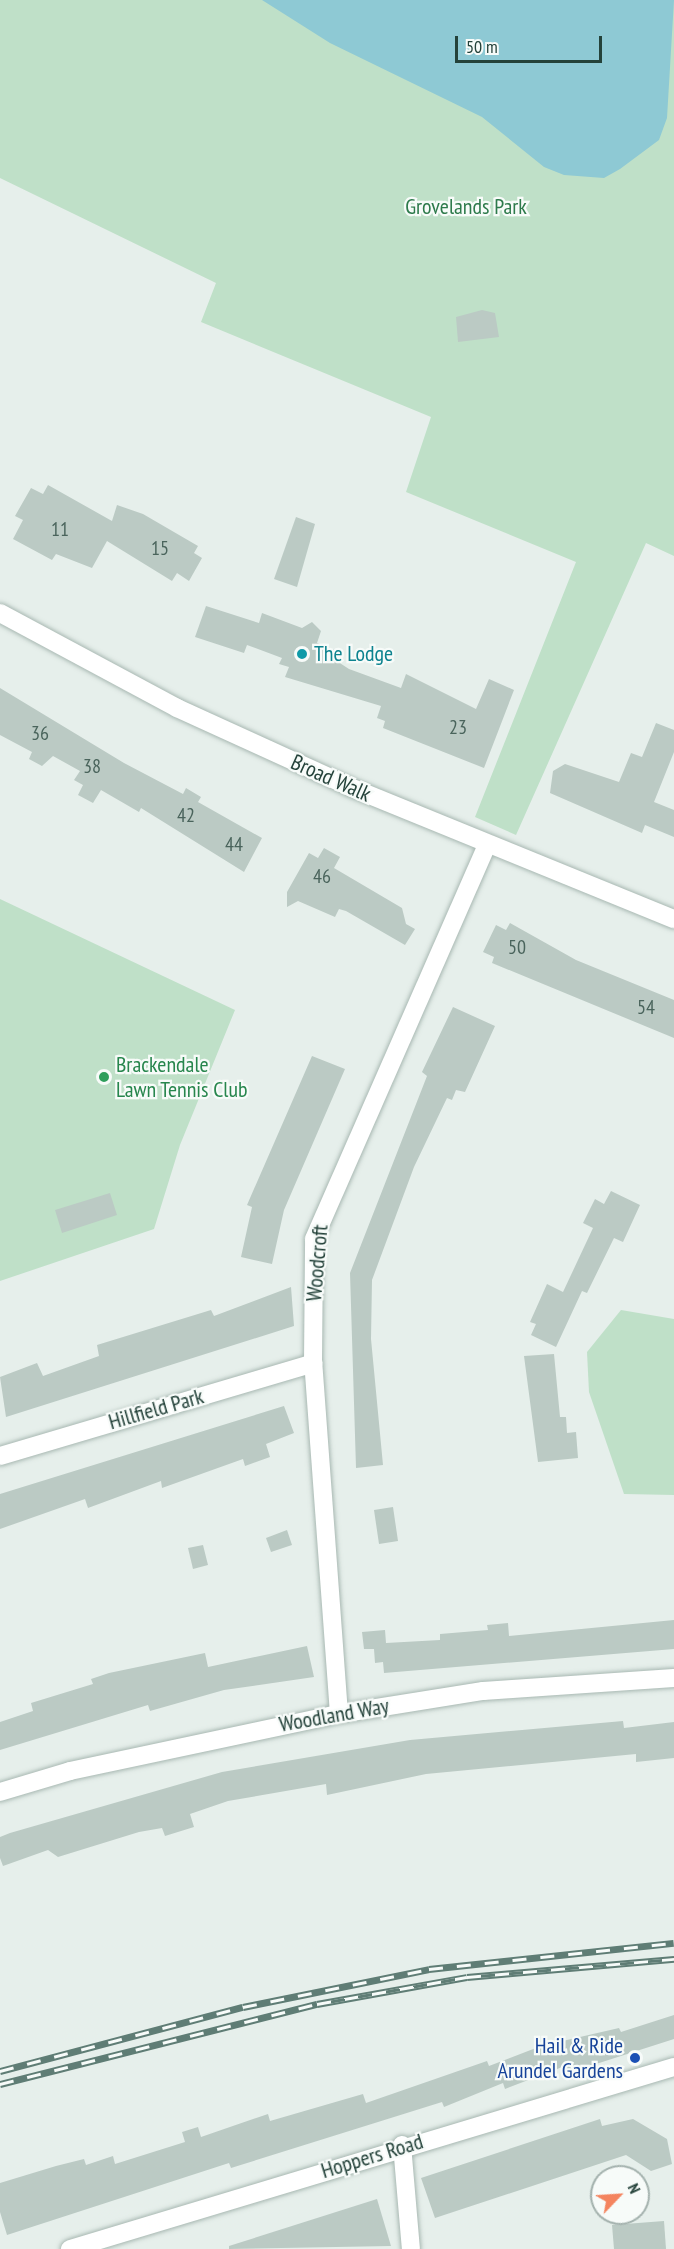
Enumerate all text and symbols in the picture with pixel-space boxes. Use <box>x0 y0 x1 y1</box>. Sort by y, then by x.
scale bar <box>458 24 605 62</box>
text: 50 m <box>466 35 498 58</box>
park label: Grovelands Park <box>405 194 527 220</box>
house number: 11 <box>51 517 69 541</box>
house number: 15 <box>151 536 169 560</box>
place label: The Lodge <box>314 641 393 667</box>
marker: The Lodge <box>295 647 309 661</box>
house number: 23 <box>449 715 467 739</box>
house number: 36 <box>31 721 49 745</box>
street label: Broad Walk <box>287 749 375 807</box>
house number: 38 <box>83 754 101 778</box>
house number: 42 <box>177 803 195 827</box>
house number: 44 <box>225 832 243 856</box>
house number: 46 <box>313 864 331 888</box>
house number: 50 <box>508 935 526 959</box>
house number: 54 <box>637 995 655 1019</box>
place label: Brackendale Lawn Tennis Club <box>116 1051 248 1102</box>
marker: Brackendale Lawn Tennis Club <box>97 1070 111 1084</box>
street label: Woodcroft <box>300 1223 334 1303</box>
street label: Hillfield Park <box>105 1383 207 1435</box>
street label: Woodland Way <box>277 1692 391 1738</box>
place label: Hail & Ride Arundel Gardens <box>498 2032 623 2084</box>
marker: Hail & Ride Arundel Gardens <box>628 2051 642 2065</box>
street label: Hoppers Road <box>318 2128 426 2184</box>
north arrow <box>590 2165 650 2225</box>
text: N <box>624 2180 645 2196</box>

